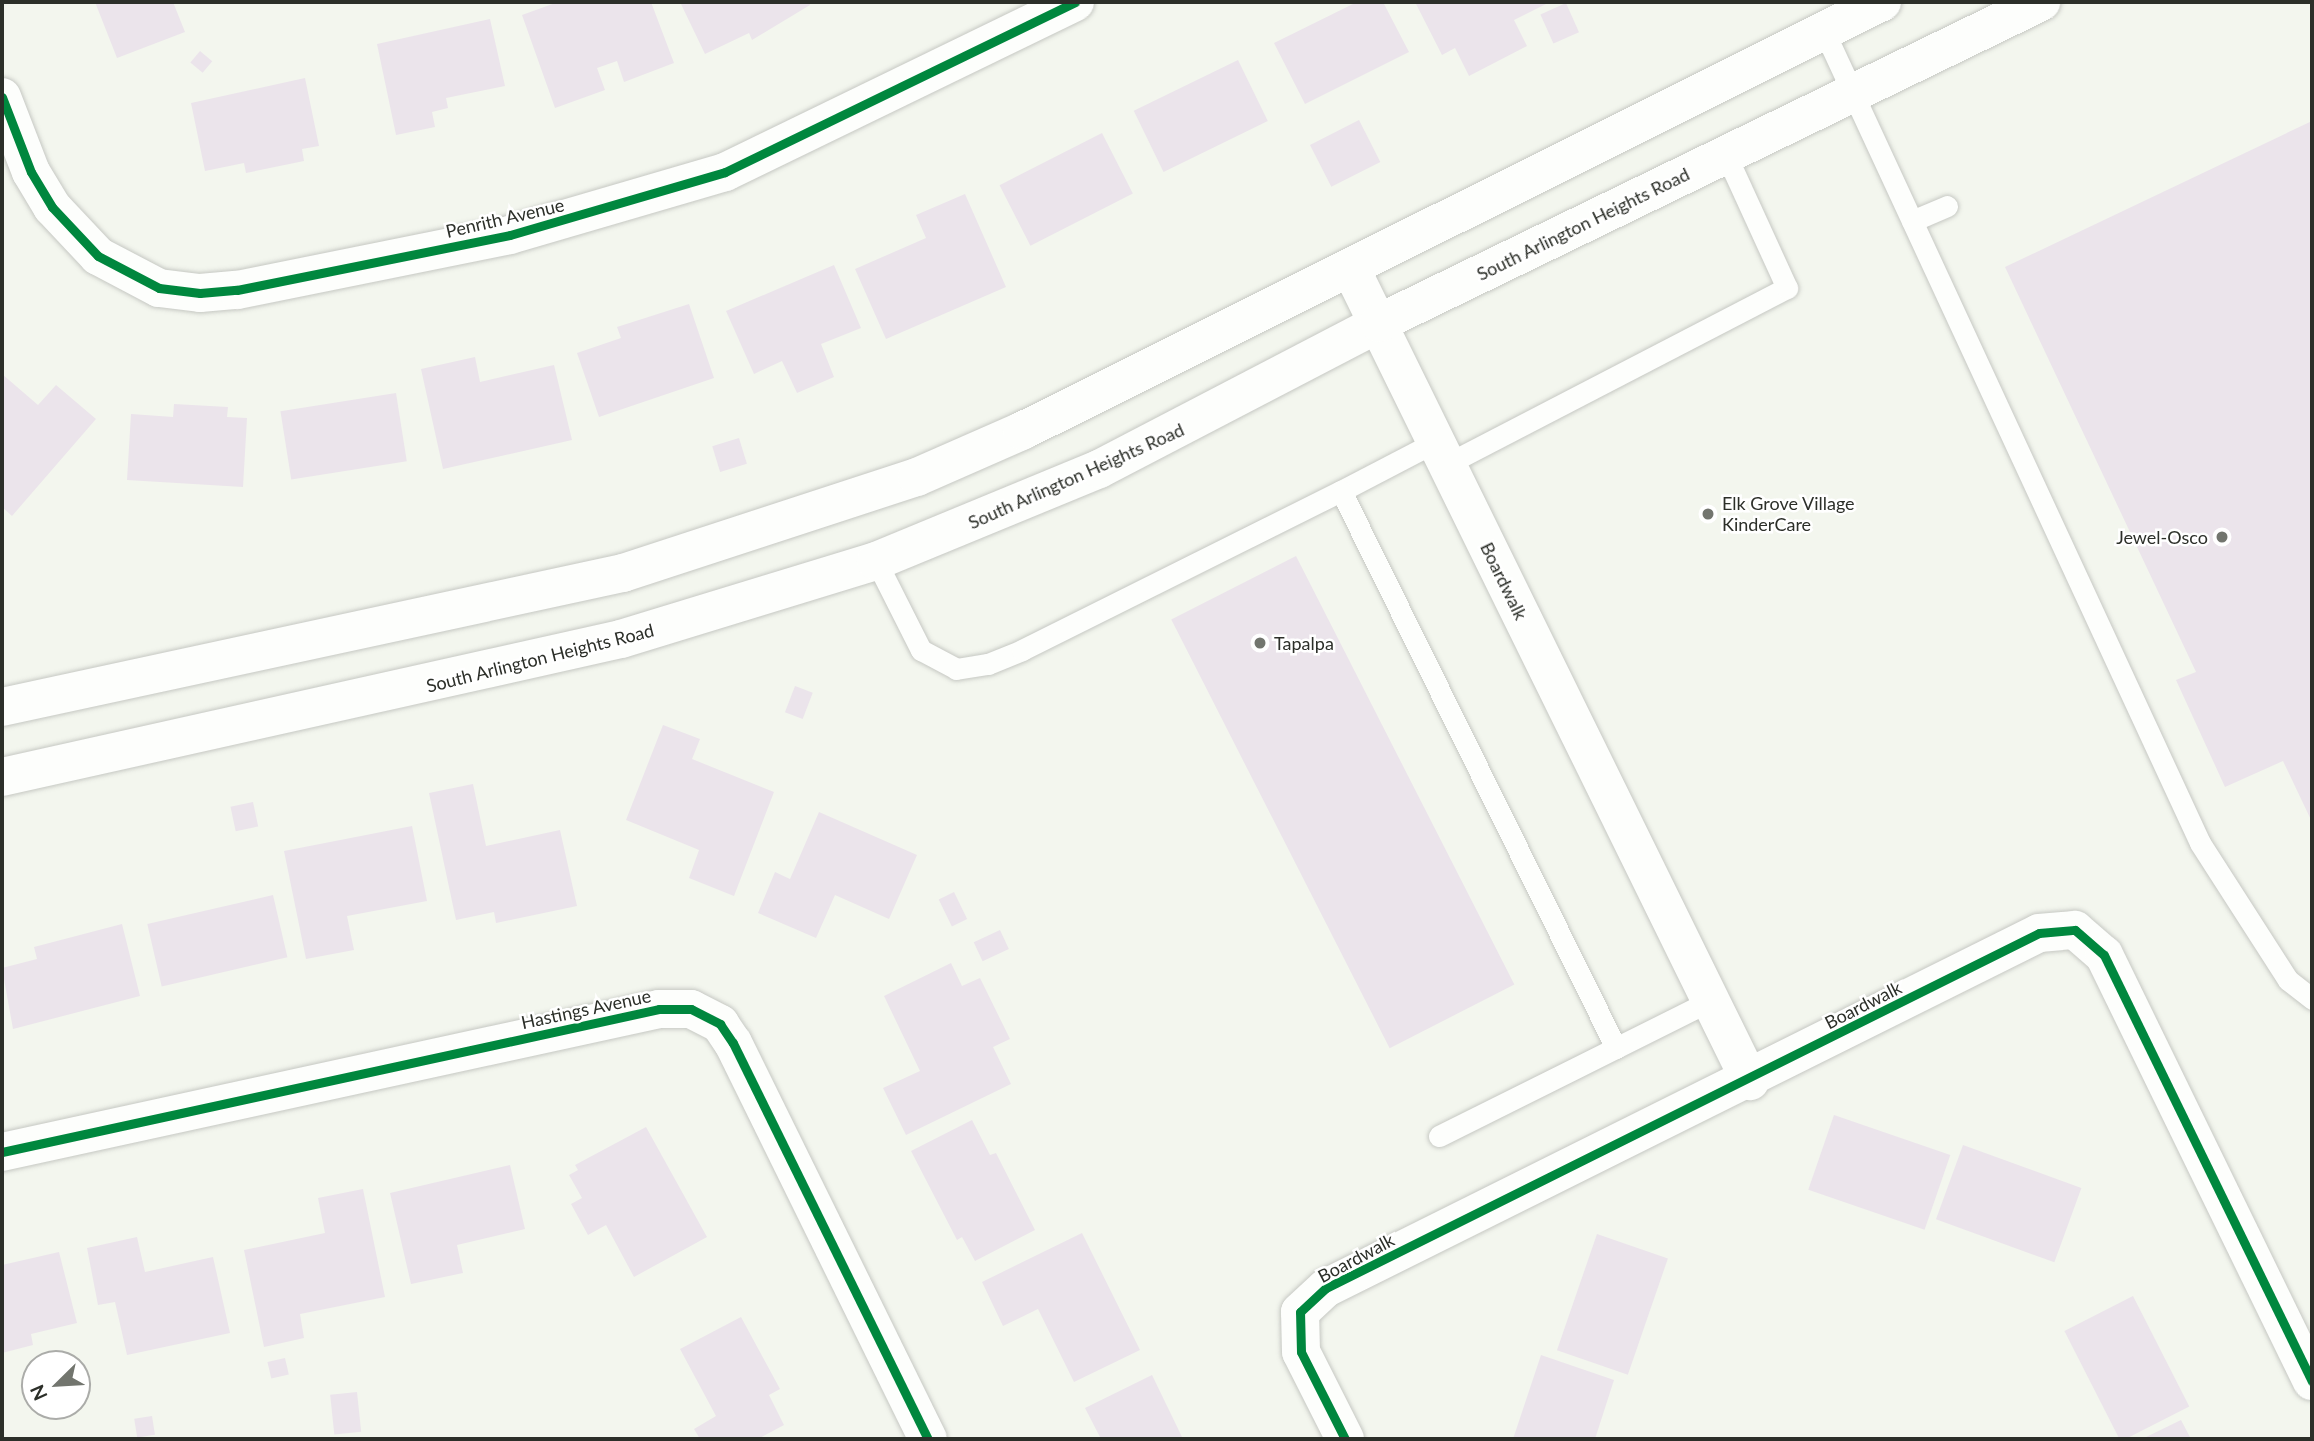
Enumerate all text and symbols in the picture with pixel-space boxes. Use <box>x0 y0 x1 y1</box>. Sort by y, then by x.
street label: South Arlington Heights Road <box>1473 163 1693 285</box>
street label: Penrith Avenue <box>443 194 567 242</box>
street label: South Arlington Heights Road <box>965 418 1187 534</box>
place label: Elk Grove Village KinderCare <box>1722 493 1855 536</box>
marker: Elk Grove Village KinderCare <box>1700 506 1716 522</box>
place label: Jewel-Osco <box>2116 526 2208 548</box>
marker: Jewel-Osco <box>2214 529 2230 545</box>
street label: Boardwalk <box>1476 539 1532 623</box>
street label: South Arlington Heights Road <box>424 619 656 697</box>
place label: Tapalpa <box>1274 632 1334 654</box>
marker: Tapalpa <box>1252 635 1268 651</box>
street label: Boardwalk <box>1821 976 1905 1034</box>
street label: Hastings Avenue <box>519 985 653 1033</box>
street label: Boardwalk <box>1314 1229 1398 1287</box>
north arrow <box>21 1350 91 1420</box>
text: N <box>25 1382 52 1404</box>

